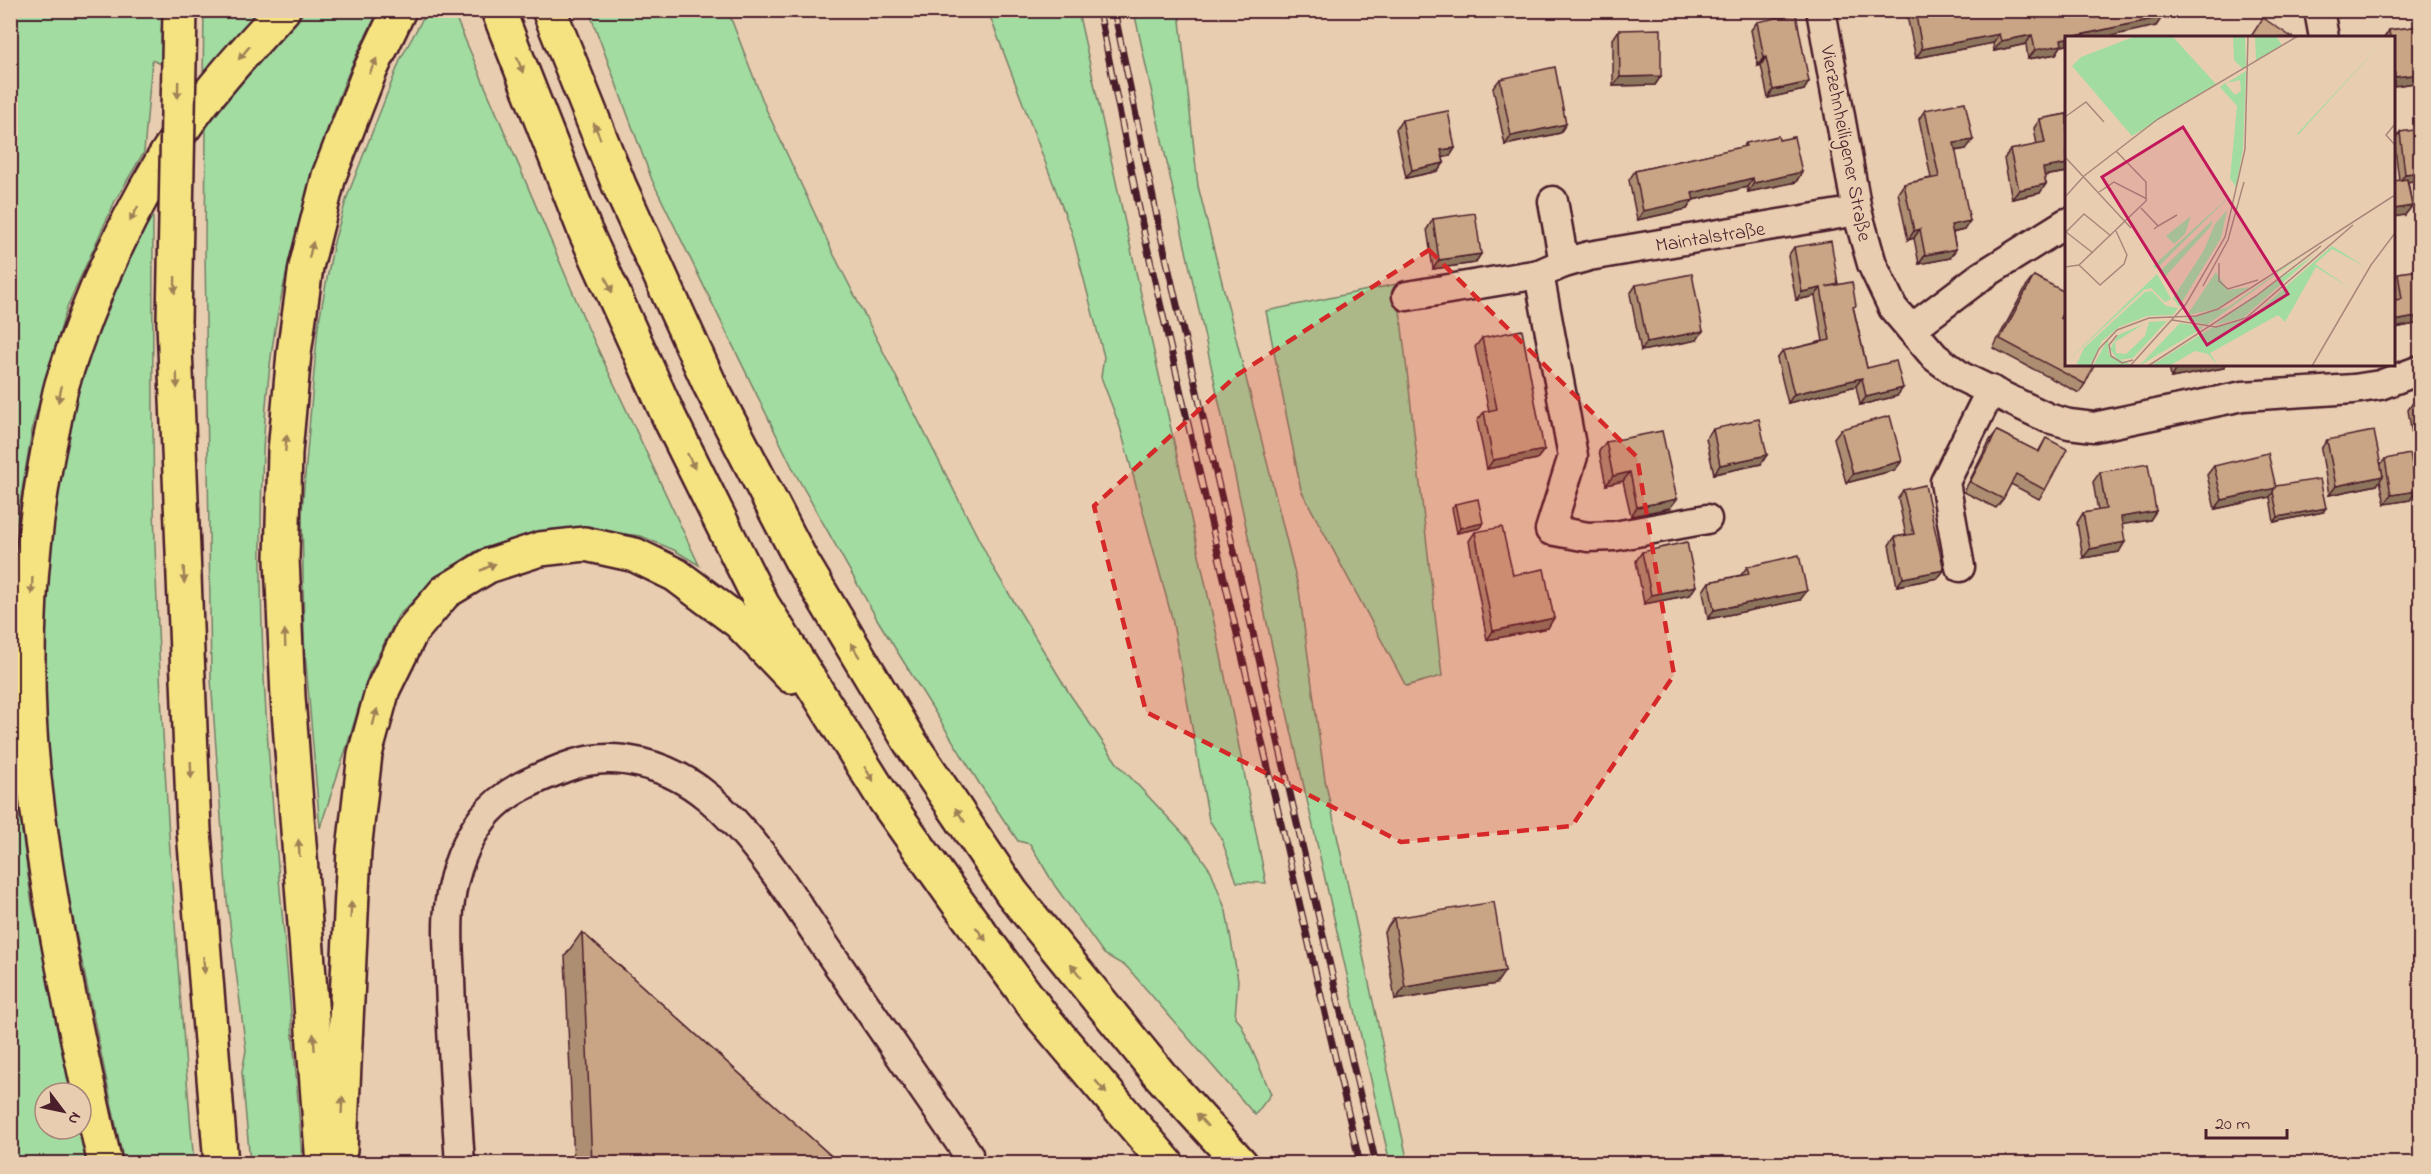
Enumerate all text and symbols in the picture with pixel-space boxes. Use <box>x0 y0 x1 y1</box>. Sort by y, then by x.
inset map <box>2065 36 2395 366</box>
street label: Vierzehnheiligener Straße <box>1810 42 1878 244</box>
one-way arrow <box>237 45 250 61</box>
one-way arrow <box>516 56 525 74</box>
one-way arrow <box>368 57 377 74</box>
one-way arrow <box>173 80 183 99</box>
one-way arrow <box>592 122 601 140</box>
one-way arrow <box>129 206 139 223</box>
street label: Maintalstraße <box>1653 215 1767 261</box>
one-way arrow <box>306 241 316 259</box>
one-way arrow <box>170 275 180 294</box>
one-way arrow <box>605 276 614 293</box>
one-way arrow <box>172 371 181 390</box>
one-way arrow <box>55 385 64 404</box>
one-way arrow <box>281 434 291 453</box>
one-way arrow <box>687 453 696 470</box>
one-way arrow <box>479 563 497 573</box>
one-way arrow <box>179 566 189 585</box>
one-way arrow <box>27 577 36 596</box>
one-way arrow <box>281 629 290 648</box>
one-way arrow <box>851 642 861 659</box>
one-way arrow <box>371 708 381 726</box>
one-way arrow <box>187 760 196 779</box>
one-way arrow <box>863 766 874 782</box>
one-way arrow <box>954 807 965 824</box>
one-way arrow <box>294 838 304 857</box>
one-way arrow <box>346 901 355 920</box>
one-way arrow <box>975 926 987 942</box>
one-way arrow <box>199 955 209 974</box>
one-way arrow <box>1070 964 1083 979</box>
one-way arrow <box>309 1033 319 1052</box>
one-way arrow <box>1094 1080 1107 1095</box>
north arrow <box>33 1081 93 1141</box>
one-way arrow <box>337 1096 346 1115</box>
scale bar <box>2206 1102 2287 1140</box>
text: N <box>61 1107 87 1129</box>
text: 20 m <box>2215 1112 2250 1138</box>
one-way arrow <box>1195 1113 1209 1128</box>

